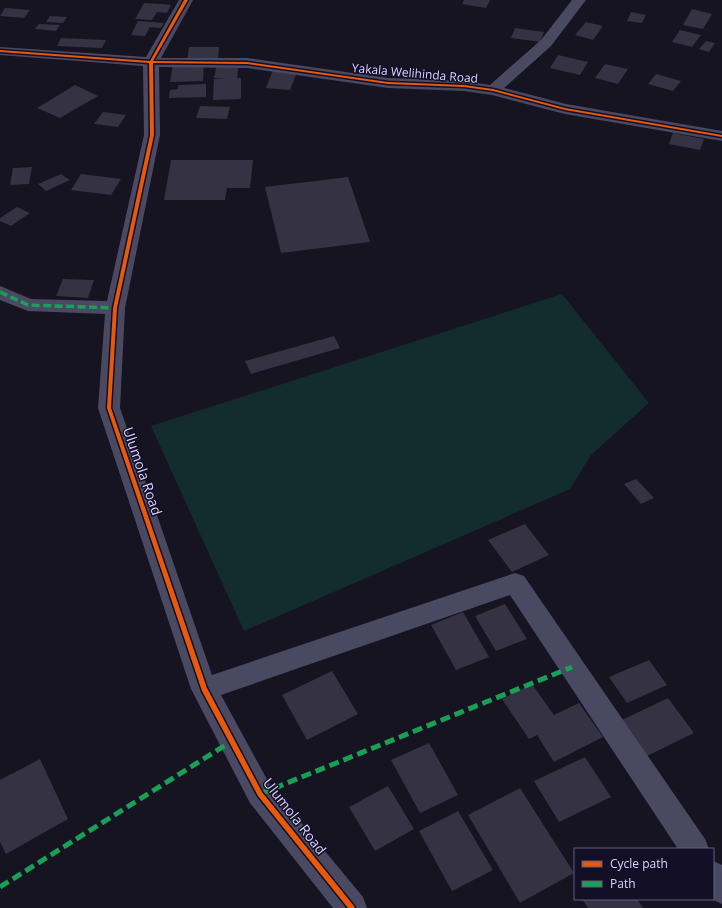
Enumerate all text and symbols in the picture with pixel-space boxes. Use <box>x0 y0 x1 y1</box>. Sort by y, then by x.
street label: Yakala Welihinda Road <box>351 59 479 87</box>
street label: Ulumola Road <box>119 424 167 518</box>
street label: Ulumola Road <box>259 774 331 858</box>
legend <box>574 848 714 900</box>
text: Cycle path <box>610 855 668 872</box>
text: Path <box>610 875 636 892</box>

